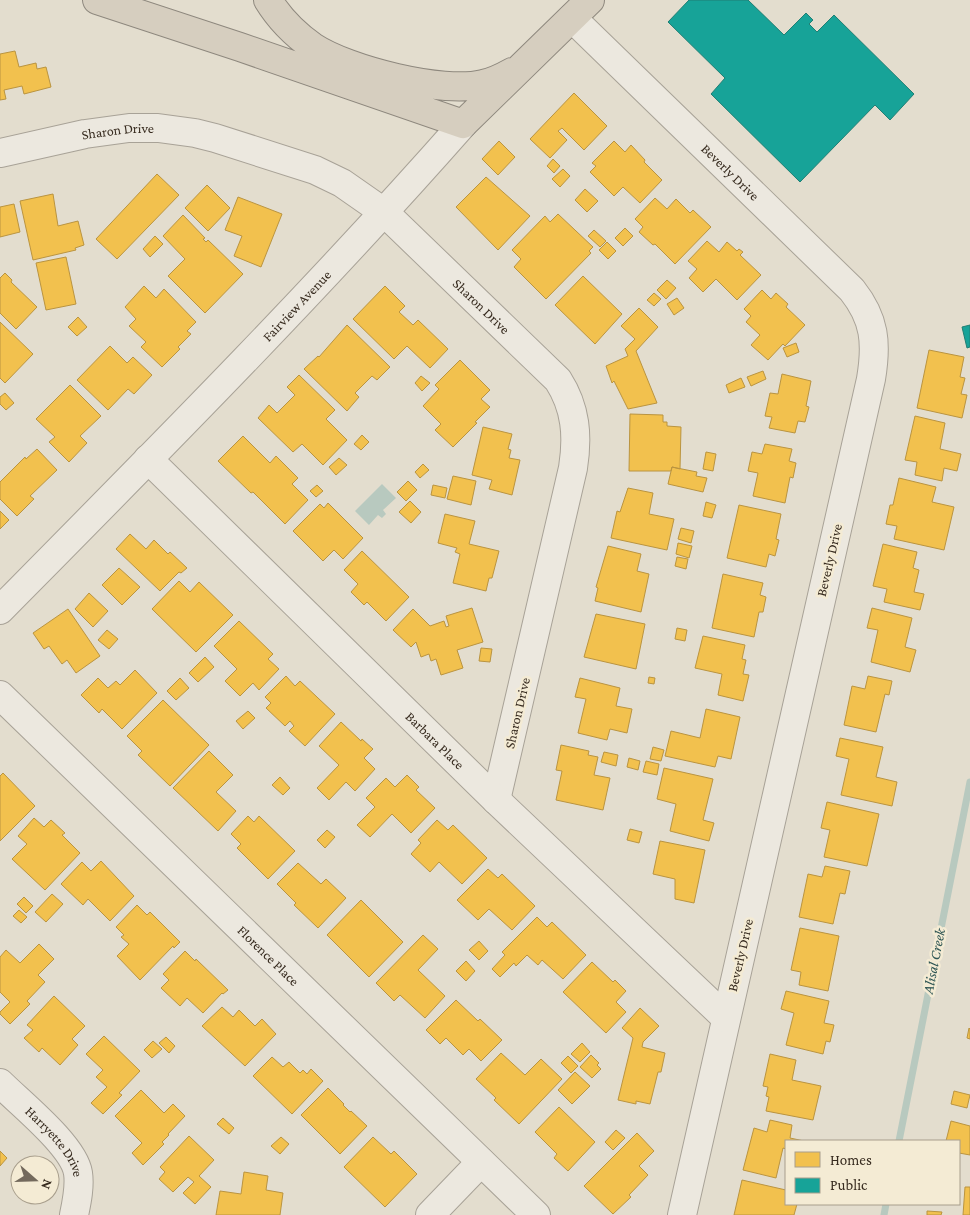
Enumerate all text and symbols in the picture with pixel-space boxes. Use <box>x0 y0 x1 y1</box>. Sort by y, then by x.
street label: Sharon Drive <box>80 120 154 143</box>
street label: Beverly Drive <box>698 140 763 204</box>
street label: Fairview Avenue <box>259 267 334 345</box>
street label: Sharon Drive <box>450 275 513 337</box>
street label: Beverly Drive <box>813 522 845 598</box>
street label: Sharon Drive <box>501 676 533 750</box>
street label: Barbara Place <box>403 708 468 773</box>
street label: Beverly Drive <box>724 917 756 993</box>
street label: Florence Place <box>234 922 303 989</box>
water label: Alisal Creek <box>920 926 948 996</box>
street label: Harryette Drive <box>22 1103 86 1178</box>
legend <box>785 1140 960 1205</box>
text: Homes <box>830 1152 872 1168</box>
north arrow <box>10 1155 60 1205</box>
text: N <box>38 1177 56 1192</box>
text: Public <box>830 1177 868 1193</box>

